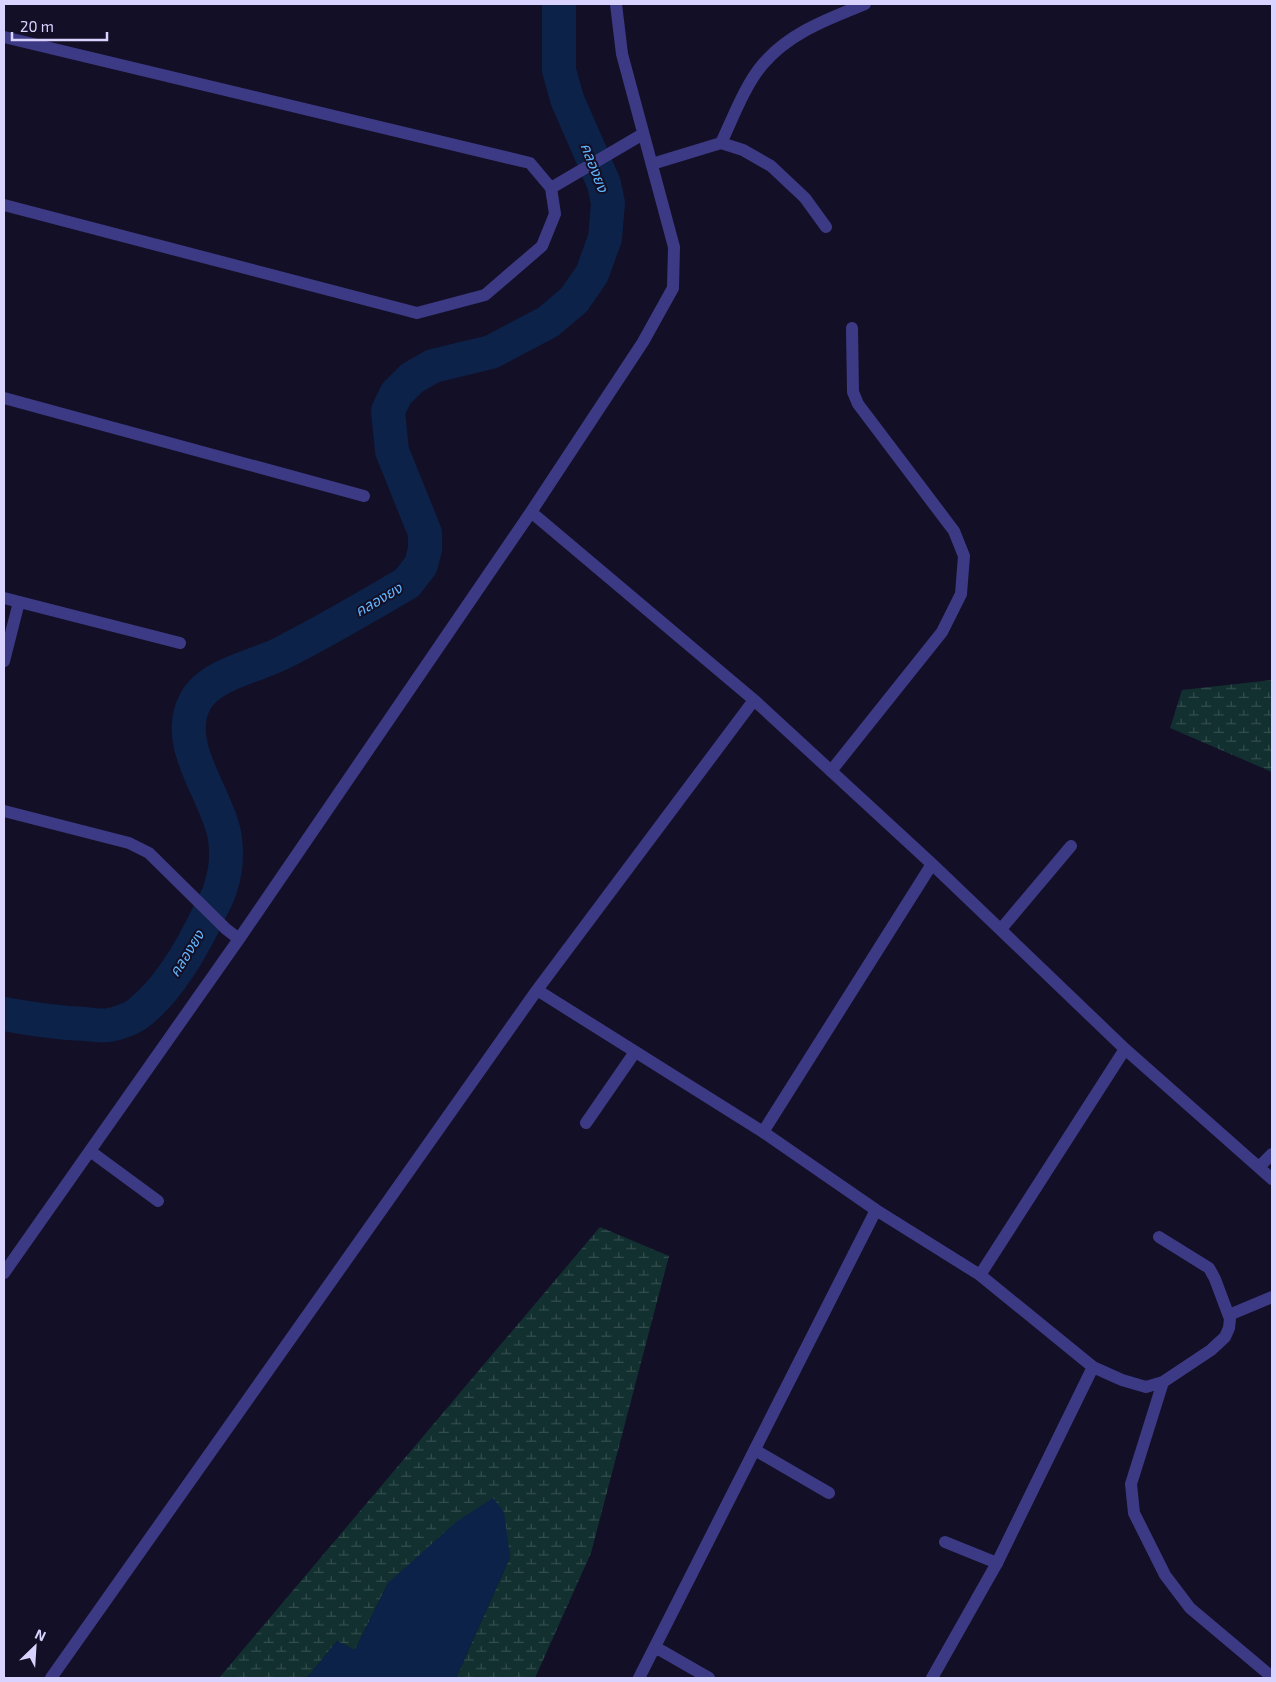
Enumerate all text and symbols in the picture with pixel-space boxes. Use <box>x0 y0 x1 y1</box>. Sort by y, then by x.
scale bar <box>12 10 108 42</box>
text: 20 m <box>20 17 54 35</box>
water label: คลองยง <box>577 140 613 195</box>
water label: คลองยง <box>351 578 406 620</box>
water label: คลองยง <box>165 926 208 980</box>
north arrow <box>10 1622 60 1672</box>
text: N <box>33 1625 49 1645</box>

